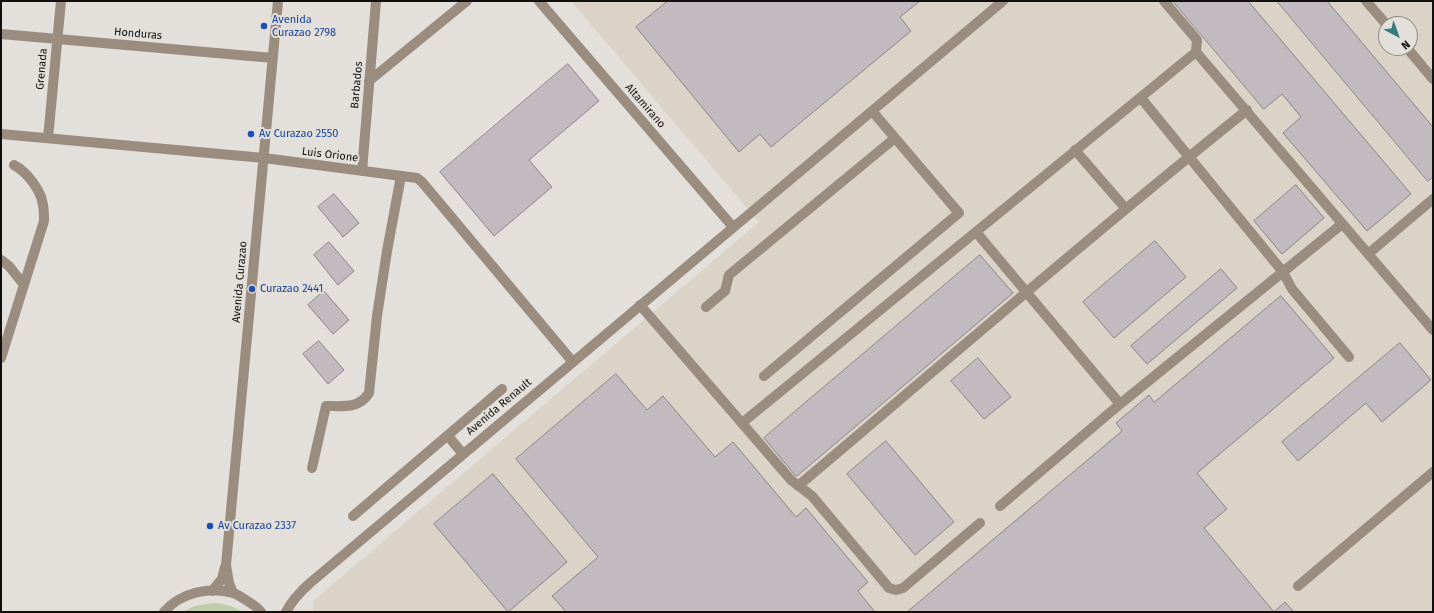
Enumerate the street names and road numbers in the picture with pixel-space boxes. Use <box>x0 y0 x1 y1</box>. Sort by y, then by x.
street label: Honduras <box>113 25 163 43</box>
street label: Grenada <box>34 48 50 90</box>
street label: Barbados <box>348 61 366 109</box>
street label: Altamirano <box>622 81 668 131</box>
street label: Luis Orione <box>301 145 359 165</box>
street label: Avenida Curazao <box>230 241 250 323</box>
street label: Avenida Renault <box>464 376 534 438</box>

